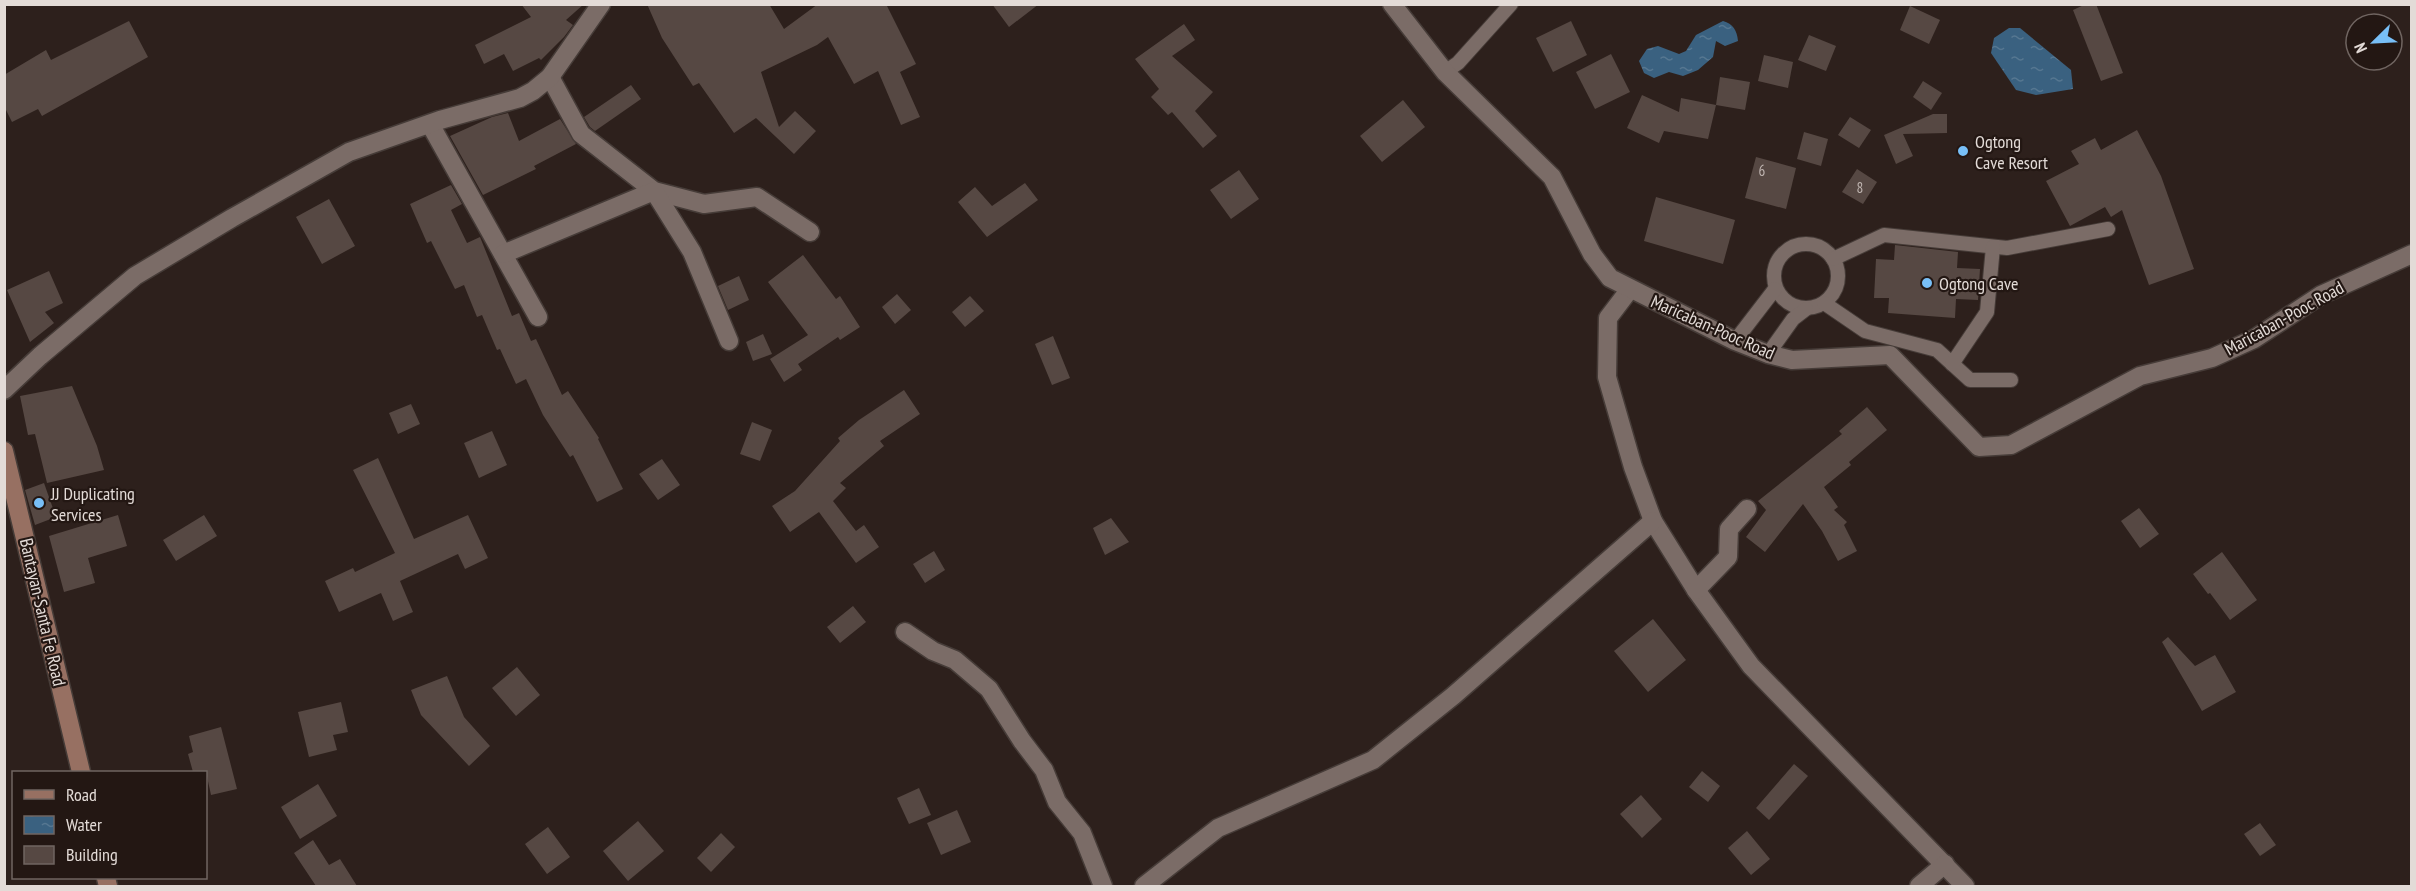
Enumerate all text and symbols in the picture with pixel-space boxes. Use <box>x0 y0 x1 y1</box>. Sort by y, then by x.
north arrow <box>2344 12 2404 72</box>
text: N <box>2349 40 2371 56</box>
place label: Ogtong Cave Resort <box>1975 130 2048 174</box>
marker: Ogtong Cave Resort <box>1956 144 1970 158</box>
house number: 6 <box>1759 161 1766 180</box>
house number: 8 <box>1857 178 1863 197</box>
place label: Ogtong Cave <box>1939 272 2018 295</box>
marker: Ogtong Cave <box>1920 276 1934 290</box>
street label: Maricaban-Pooc Road <box>2220 276 2348 360</box>
street label: Maricaban-Pooc Road <box>1648 289 1778 365</box>
place label: JJ Duplicating Services <box>50 482 135 526</box>
marker: JJ Duplicating Services <box>32 496 46 510</box>
street label: Bantayan-Santa Fe Road <box>15 536 71 688</box>
legend <box>12 771 207 879</box>
text: Road <box>66 783 97 806</box>
text: Water <box>66 813 102 836</box>
text: Building <box>66 843 118 866</box>

